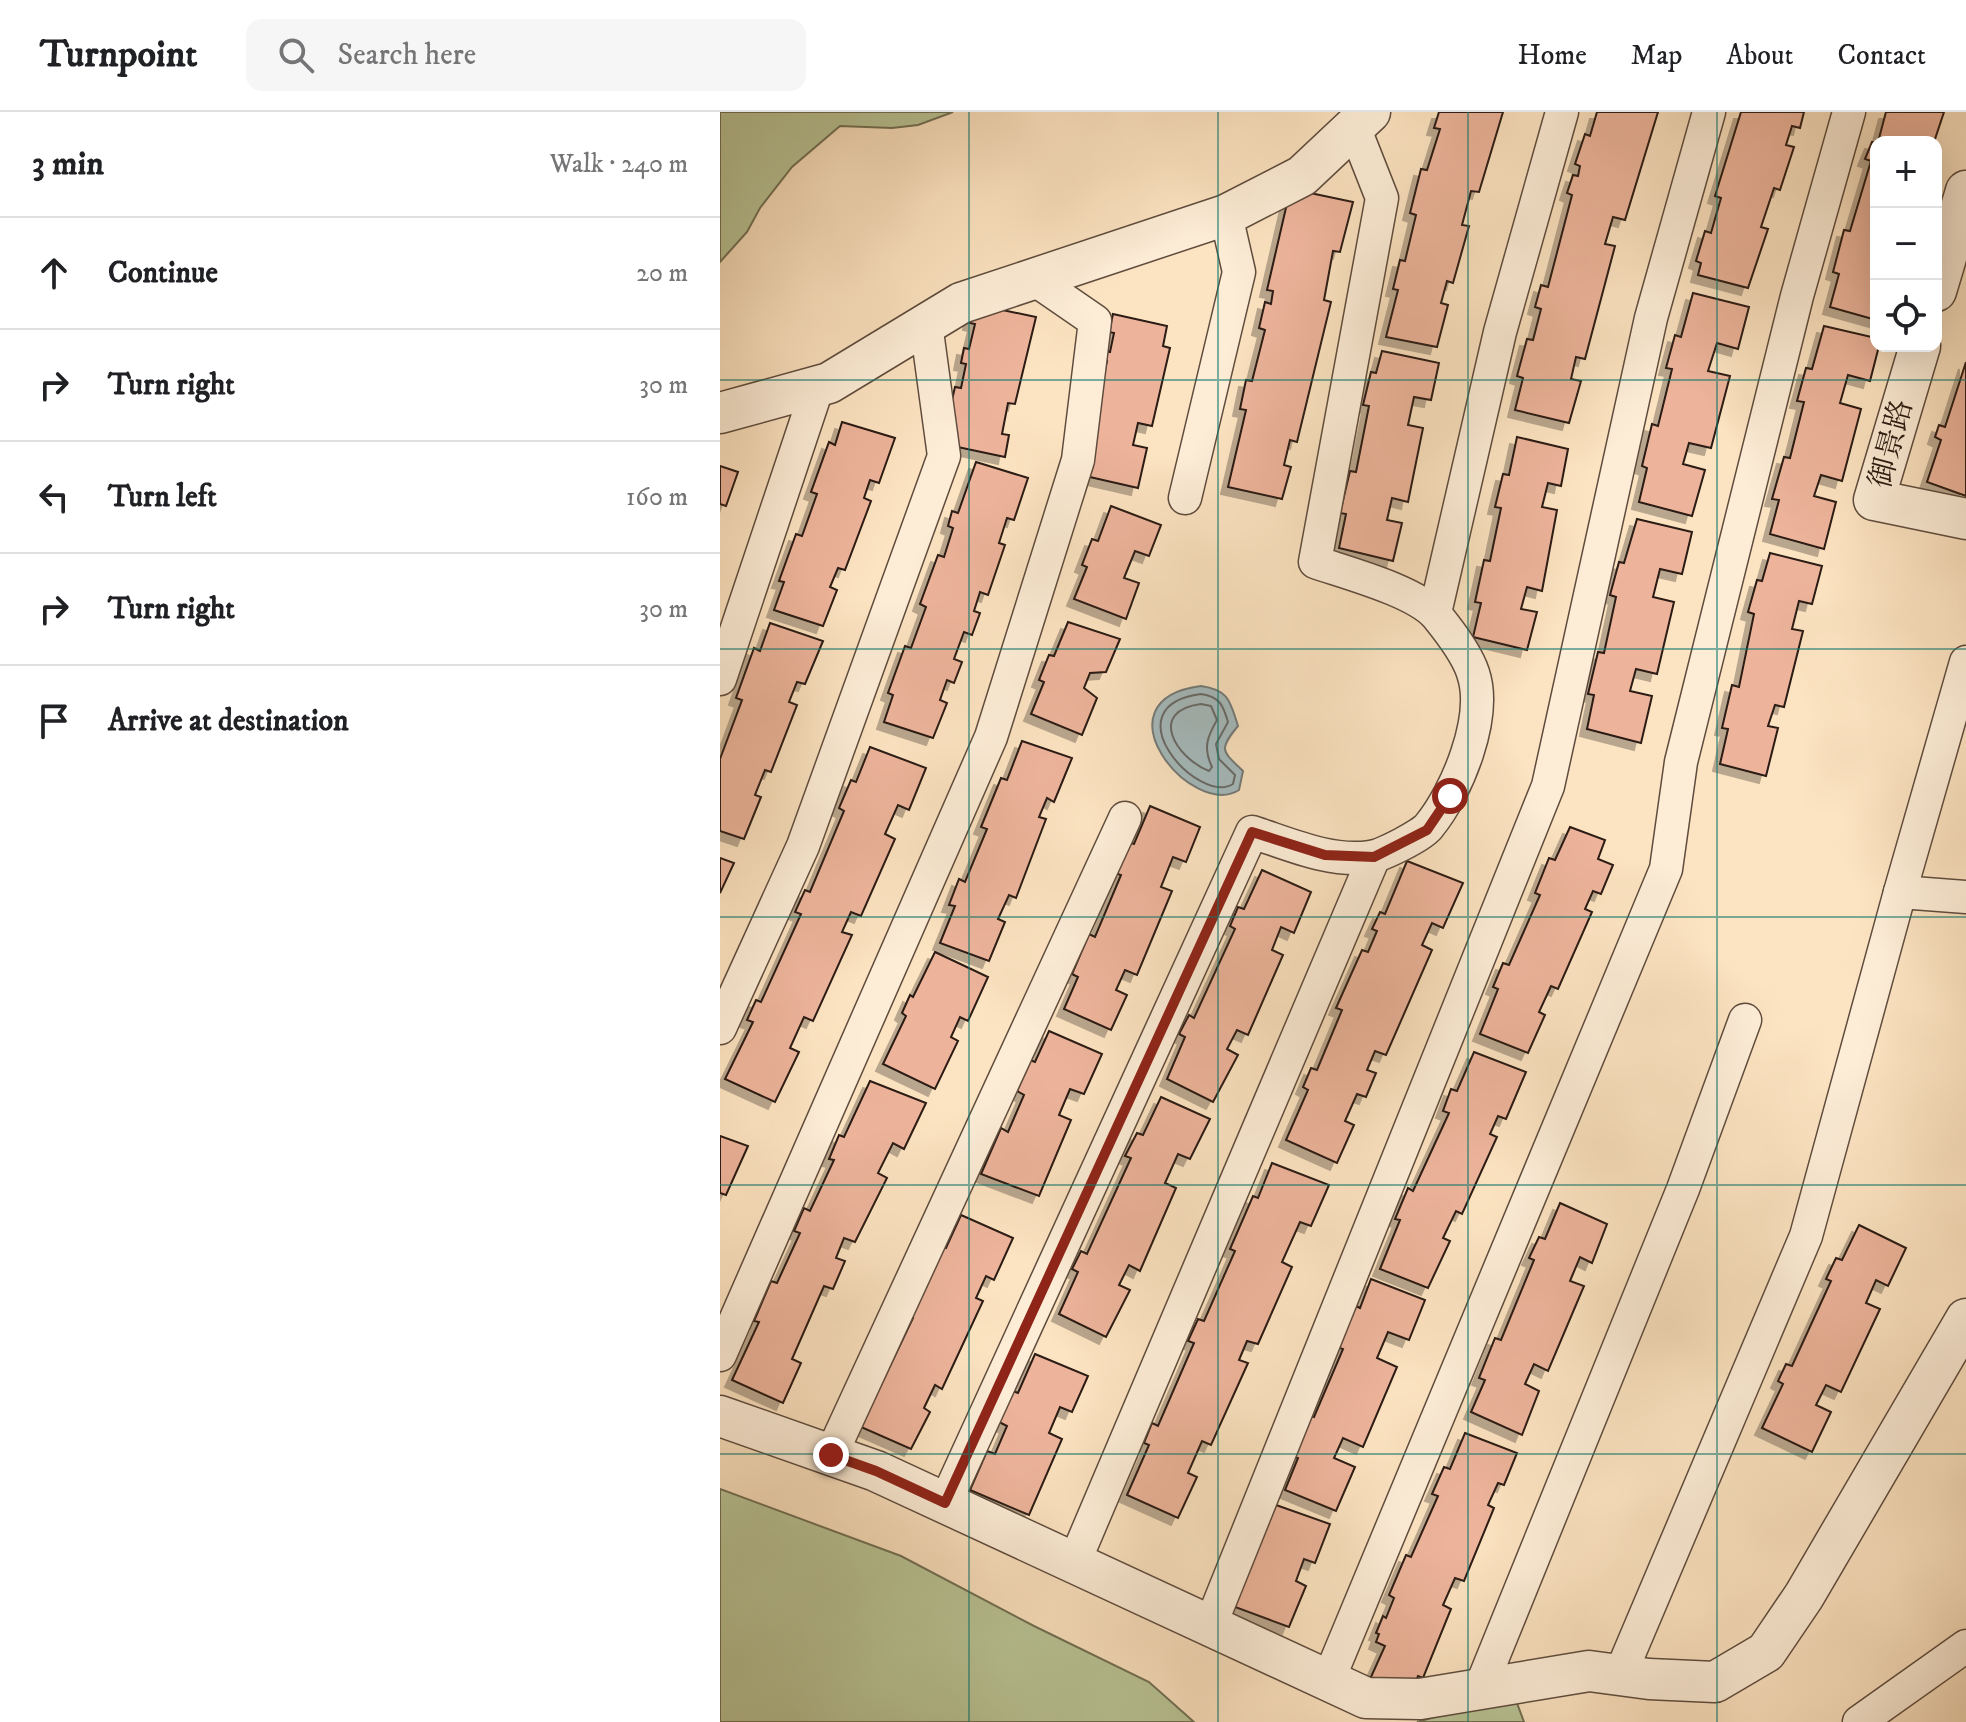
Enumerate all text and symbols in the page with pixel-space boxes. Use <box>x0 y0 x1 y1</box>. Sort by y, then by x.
search box <box>246 19 806 91</box>
text: Turnpoint <box>40 31 198 79</box>
icon: search <box>274 33 318 77</box>
text: Search here <box>338 37 476 74</box>
text: Home <box>1518 38 1587 73</box>
text: Map <box>1631 38 1682 73</box>
text: About <box>1726 38 1793 73</box>
text: Contact <box>1837 38 1926 73</box>
map controls <box>1870 136 1942 352</box>
button: + <box>1870 136 1942 208</box>
text: 3 min <box>32 143 104 185</box>
text: Walk · 240 m <box>550 148 688 181</box>
button: − <box>1870 208 1942 280</box>
icon: ahead <box>32 251 76 295</box>
text: Continue <box>108 255 218 292</box>
text: 20 m <box>636 257 688 290</box>
button: locate <box>1870 280 1942 352</box>
icon: right <box>32 363 76 407</box>
text: Turn right <box>108 367 235 404</box>
text: 30 m <box>639 369 688 402</box>
street label: 御景路 <box>1862 396 1922 492</box>
icon: left <box>32 475 76 519</box>
text: Turn left <box>108 479 217 516</box>
text: 160 m <box>626 481 688 514</box>
icon: right <box>32 587 76 631</box>
text: Turn right <box>108 591 235 628</box>
text: 30 m <box>639 593 688 626</box>
icon: arrive <box>32 699 76 743</box>
text: Arrive at destination <box>108 703 349 740</box>
route start <box>1432 778 1468 814</box>
route end <box>813 1437 849 1473</box>

